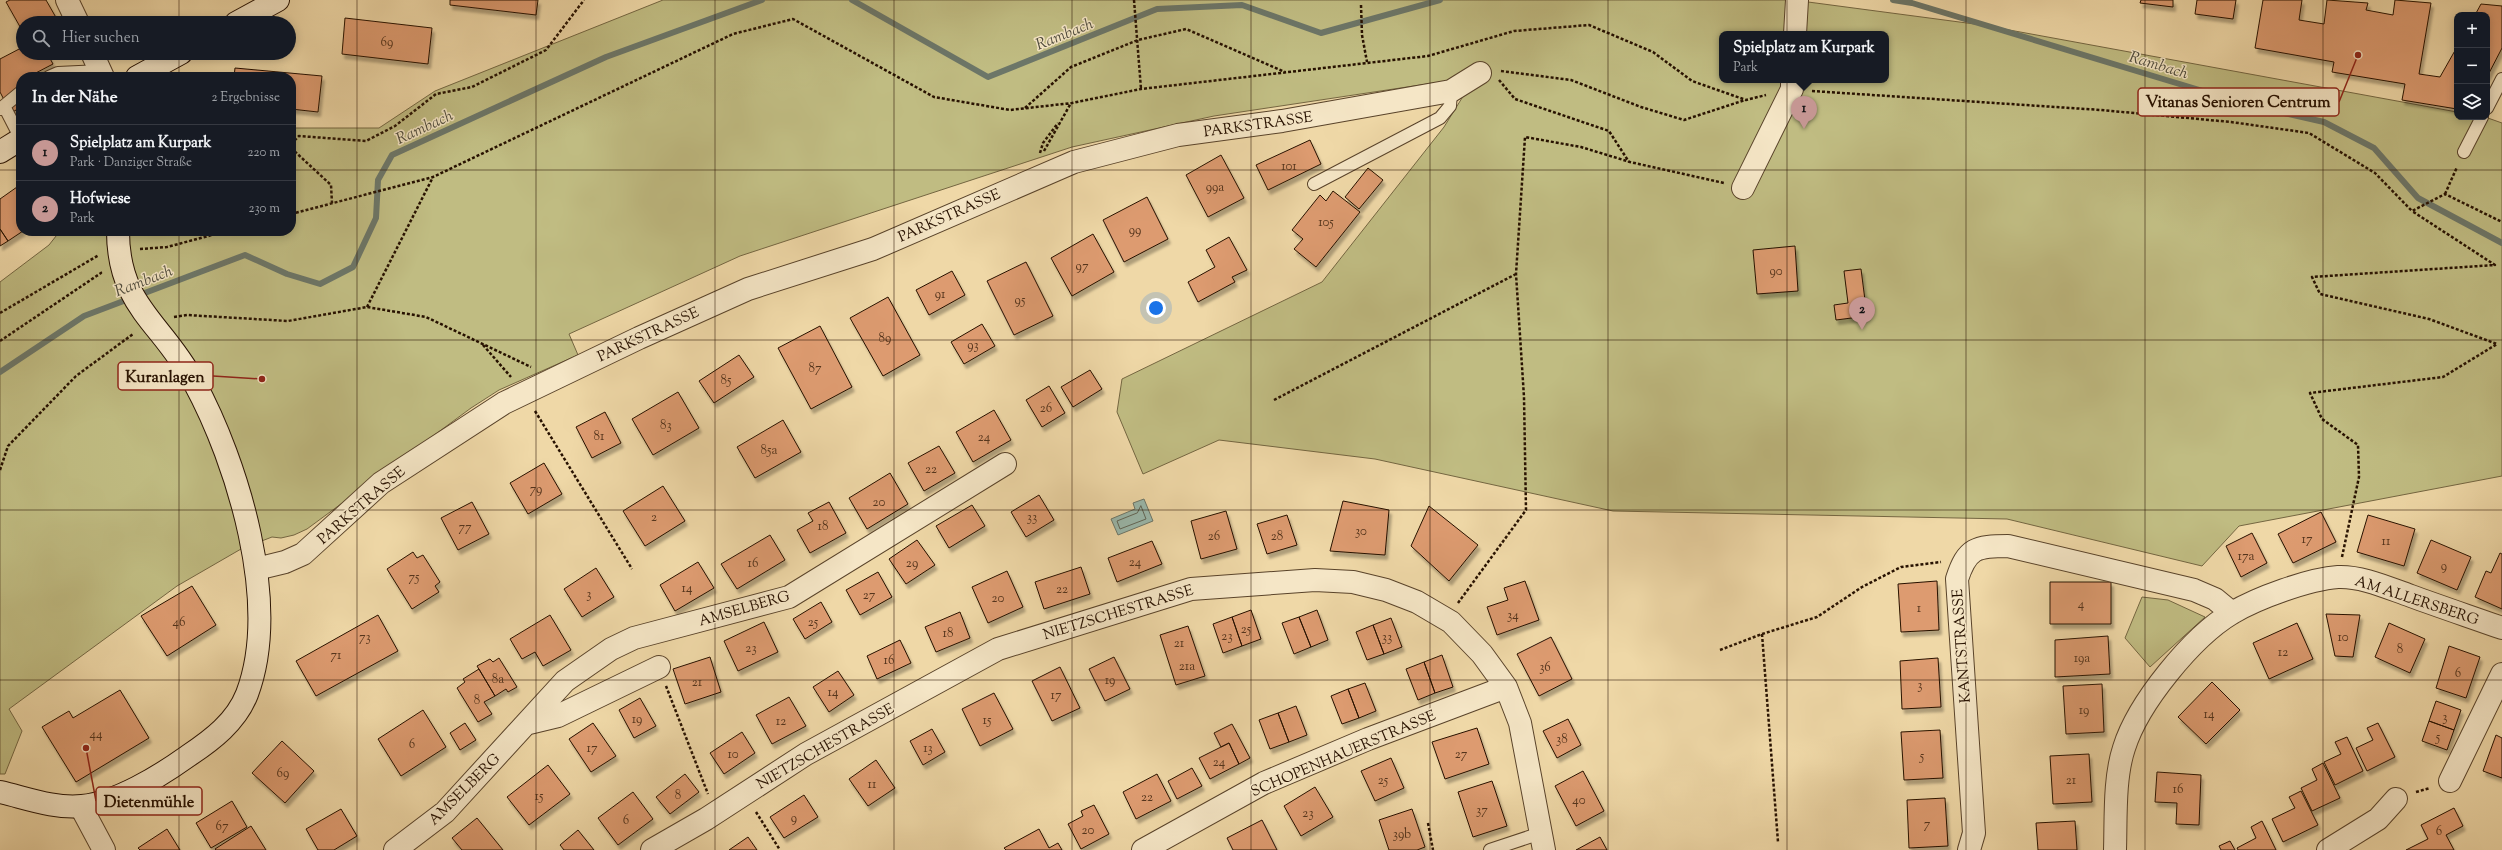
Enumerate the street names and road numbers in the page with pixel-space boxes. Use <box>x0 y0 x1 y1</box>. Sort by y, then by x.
street label: PARKSTRASSE <box>1202 107 1314 144</box>
street label: PARKSTRASSE <box>895 184 1004 248</box>
street label: PARKSTRASSE <box>594 303 703 368</box>
street label: PARKSTRASSE <box>314 462 410 550</box>
street label: AM ALLERSBERG <box>2352 571 2481 631</box>
street label: NIETZSCHESTRASSE <box>1041 581 1196 646</box>
street label: AMSELBERG <box>696 586 792 632</box>
street label: KANTSTRASSE <box>1948 588 1977 704</box>
street label: NIETZSCHESTRASSE <box>753 699 899 795</box>
street label: SCHOPENHAUERSTRASSE <box>1248 706 1439 803</box>
street label: AMSELBERG <box>424 749 506 831</box>

